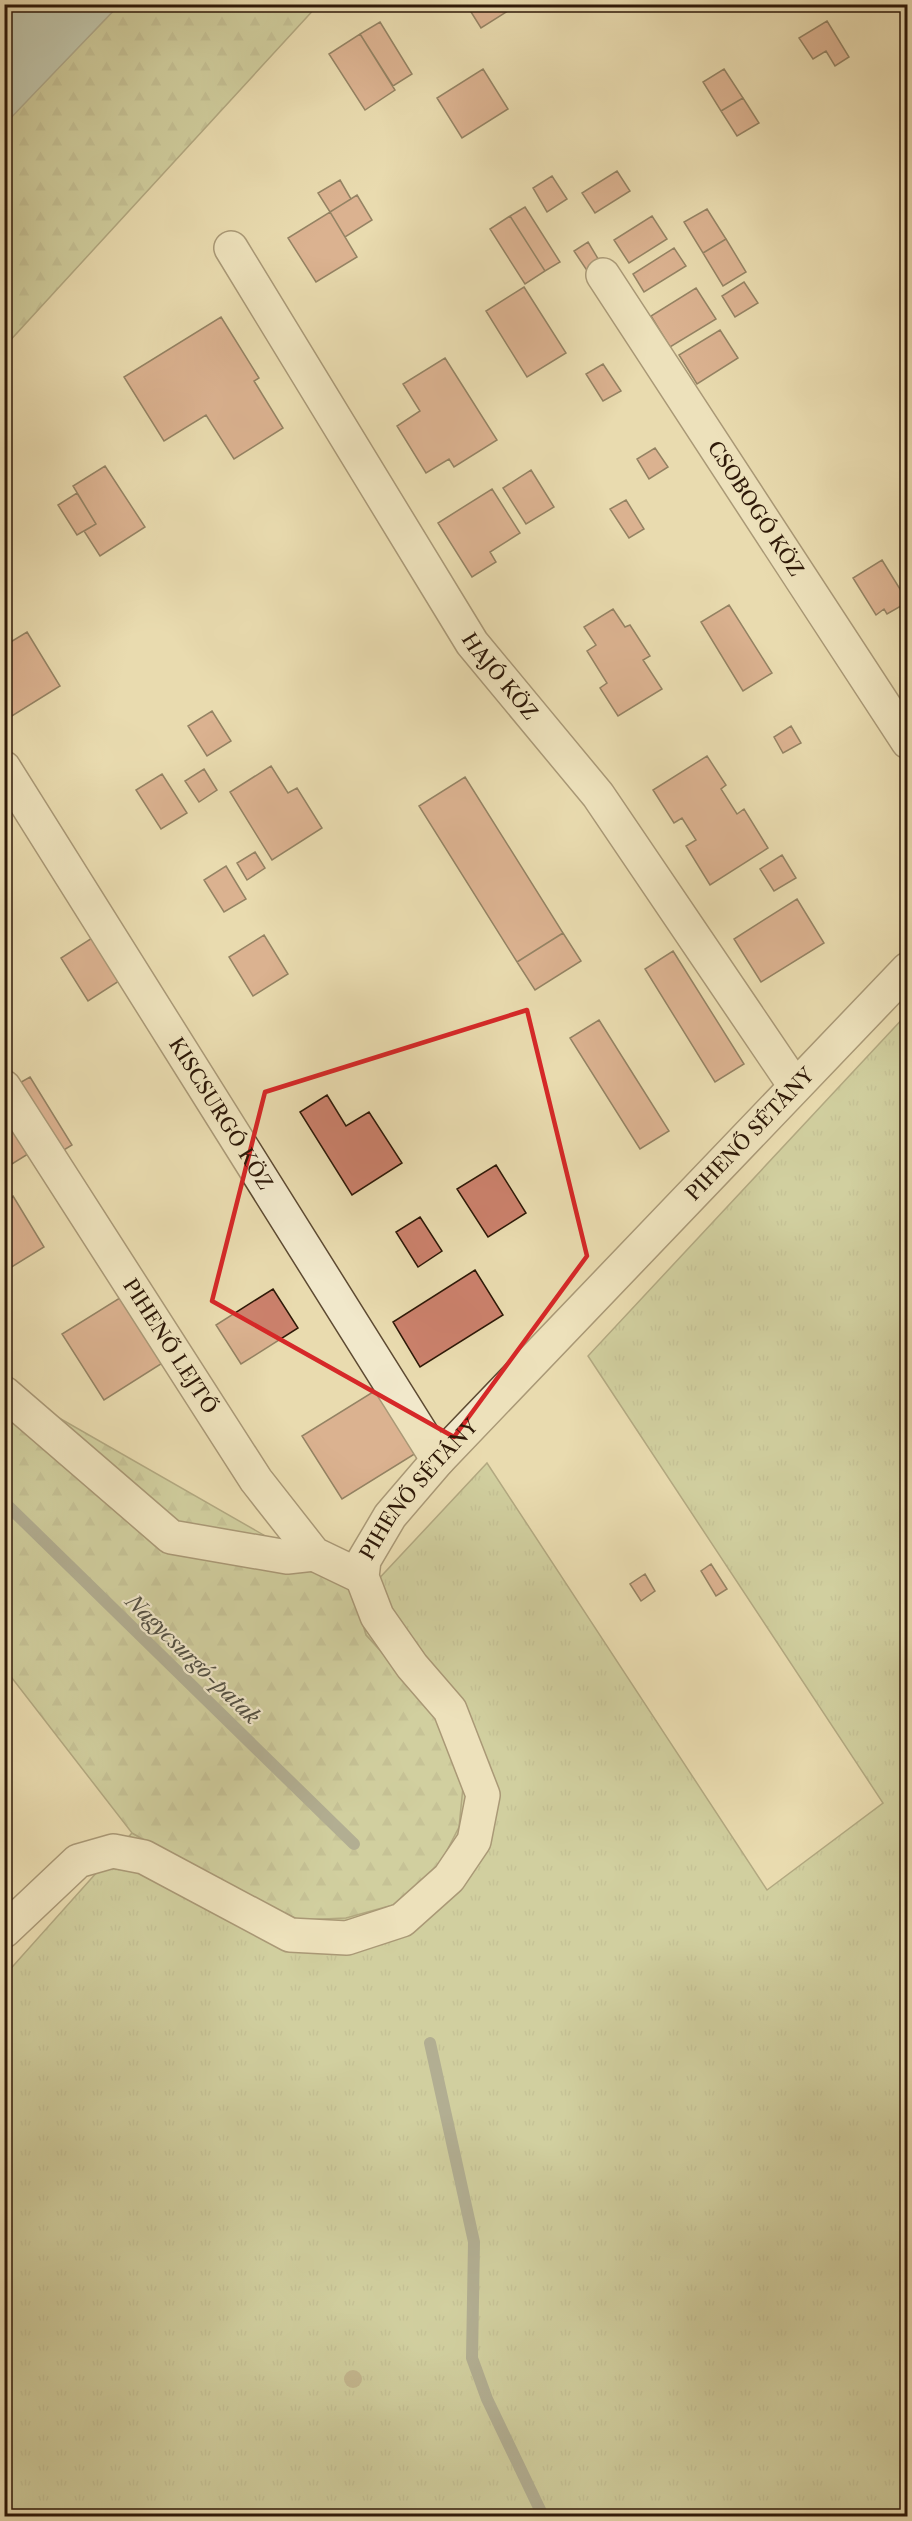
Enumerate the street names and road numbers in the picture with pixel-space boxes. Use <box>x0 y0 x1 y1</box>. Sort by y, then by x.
street label: CSOBOGÓ KÖZ <box>703 436 809 581</box>
street label: HAJÓ KÖZ <box>457 629 543 725</box>
street label: KISCSURGÓ KÖZ <box>164 1033 277 1194</box>
street label: PIHENŐ SÉTÁNY <box>681 1062 820 1206</box>
street label: PIHENŐ LEJTŐ <box>118 1274 223 1418</box>
street label: PIHENŐ SÉTÁNY <box>355 1413 483 1564</box>

